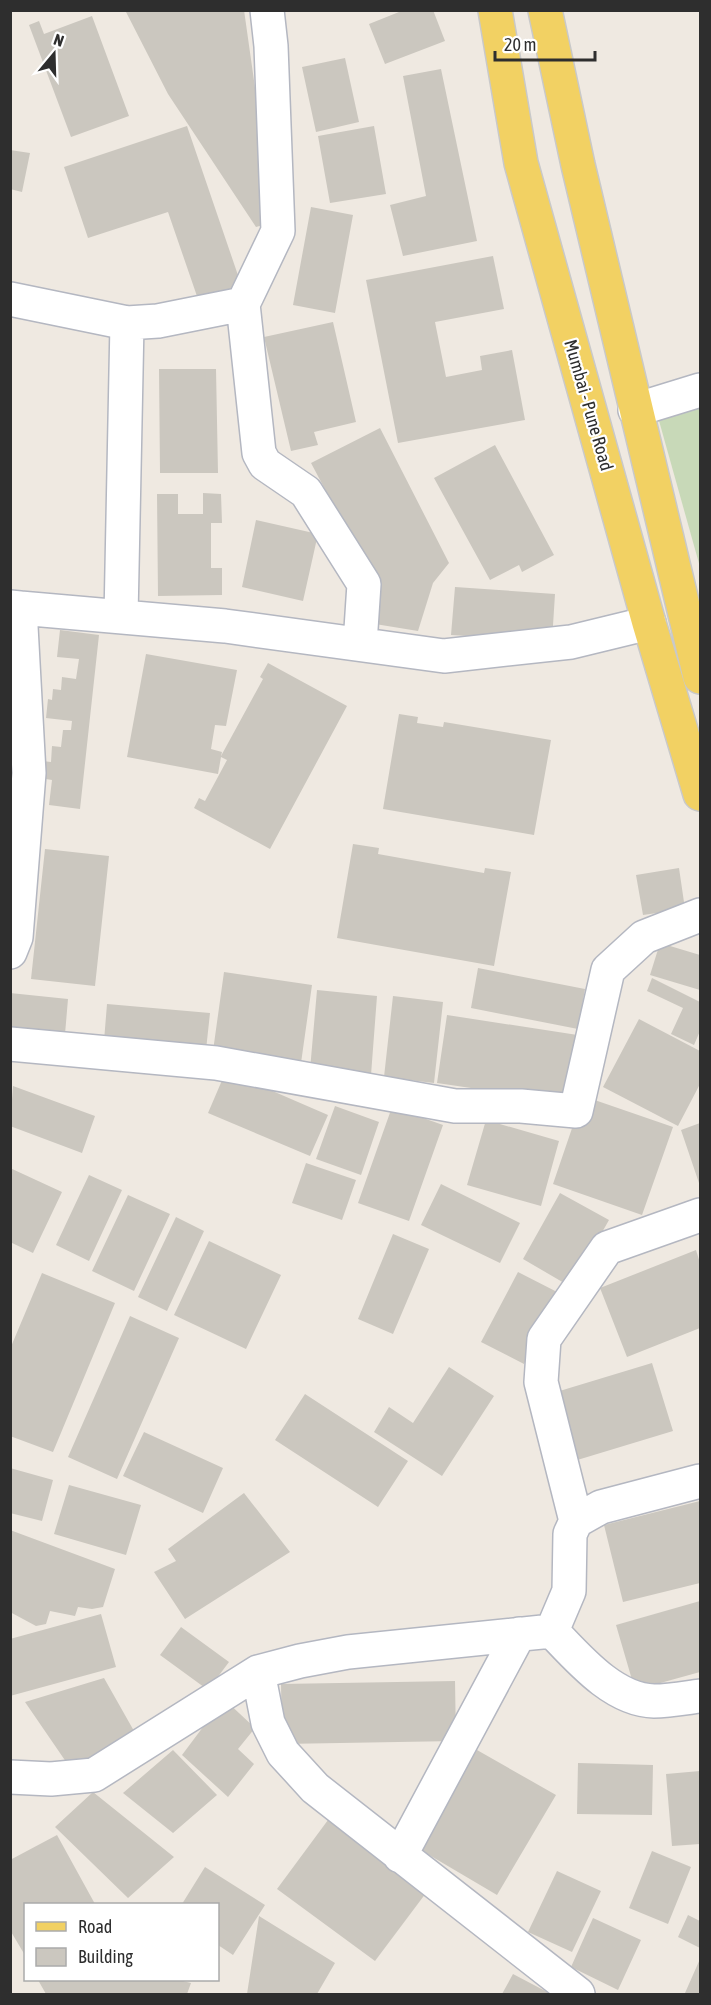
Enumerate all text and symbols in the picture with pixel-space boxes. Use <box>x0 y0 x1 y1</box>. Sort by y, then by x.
north arrow <box>24 24 84 84</box>
scale bar <box>495 24 596 62</box>
text: N <box>51 30 66 50</box>
text: 20 m <box>504 34 536 55</box>
street label: Mumbai - Pune Road <box>560 337 618 473</box>
legend <box>24 1903 219 1981</box>
text: Road <box>78 1916 112 1937</box>
text: Building <box>78 1946 133 1967</box>

